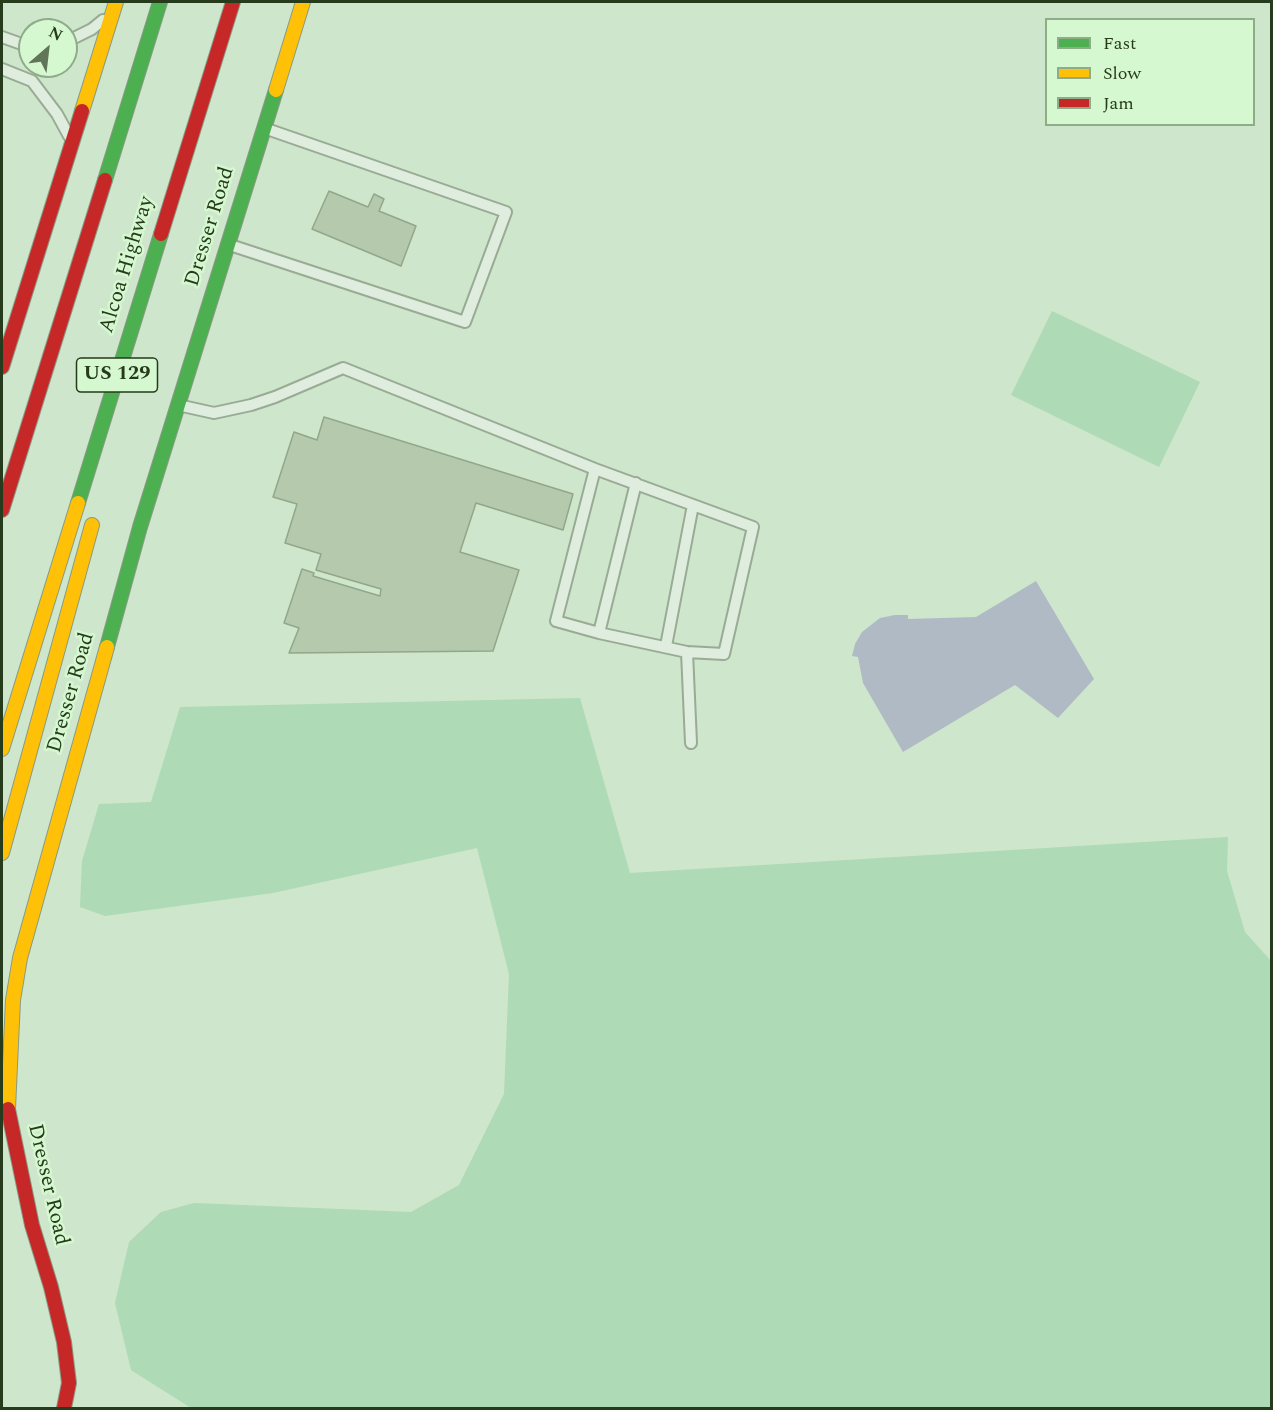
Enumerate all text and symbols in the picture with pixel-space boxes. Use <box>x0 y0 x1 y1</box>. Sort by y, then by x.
north arrow <box>18 18 78 78</box>
legend <box>1045 18 1255 126</box>
text: N <box>44 20 67 48</box>
text: Fast <box>1103 30 1136 57</box>
text: Slow <box>1103 60 1141 87</box>
text: Jam <box>1103 90 1134 117</box>
street label: Dresser Road <box>181 164 241 290</box>
street label: Alcoa Highway <box>95 194 161 336</box>
road number: US 129 <box>76 358 158 392</box>
street label: Dresser Road <box>43 630 101 756</box>
street label: Dresser Road <box>21 1122 73 1248</box>

